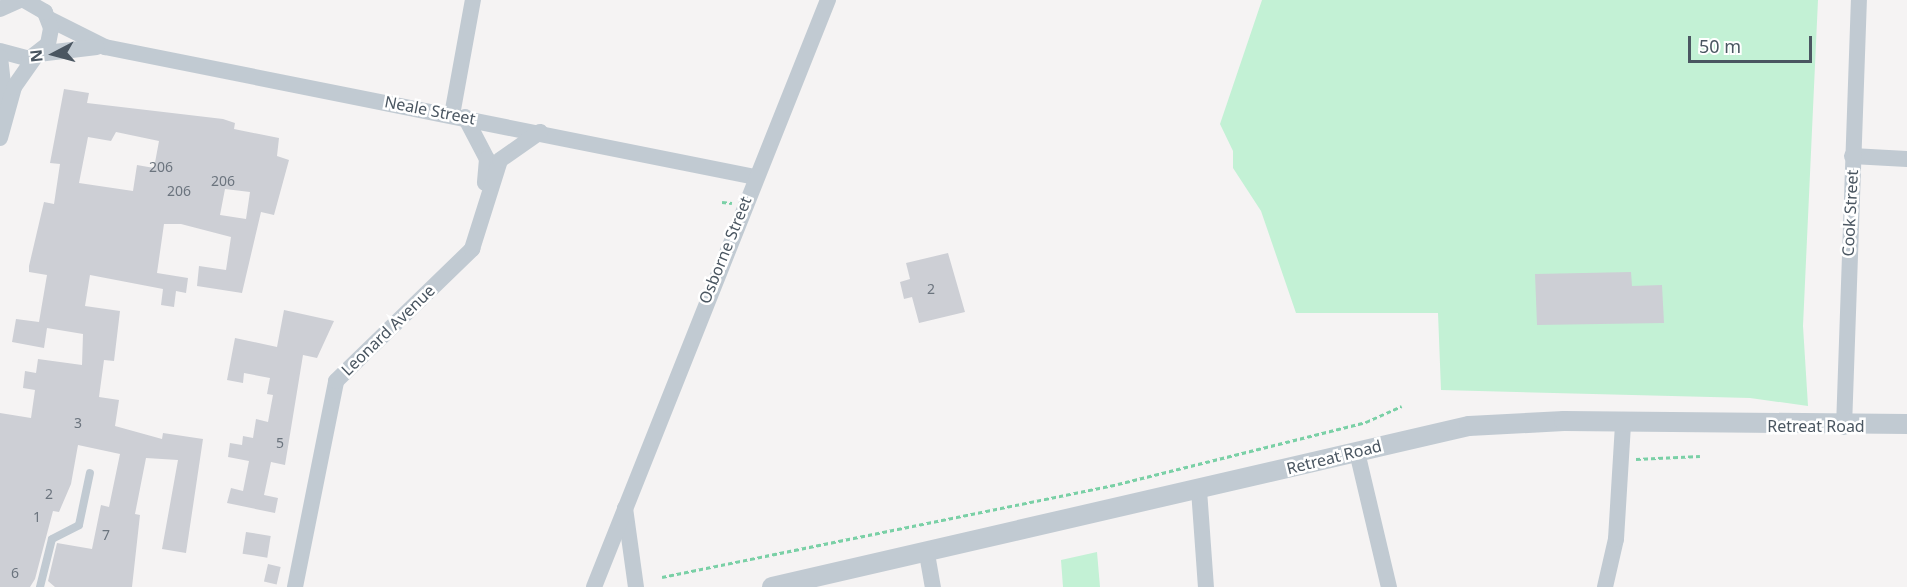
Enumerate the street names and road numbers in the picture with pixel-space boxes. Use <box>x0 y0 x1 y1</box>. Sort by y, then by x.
street label: Neale Street <box>383 92 477 128</box>
street label: Cook Street <box>1838 169 1862 257</box>
street label: Osborne Street <box>695 194 755 306</box>
street label: Leonard Avenue <box>337 281 439 379</box>
street label: Retreat Road <box>1767 416 1865 436</box>
street label: Retreat Road <box>1284 436 1384 478</box>

